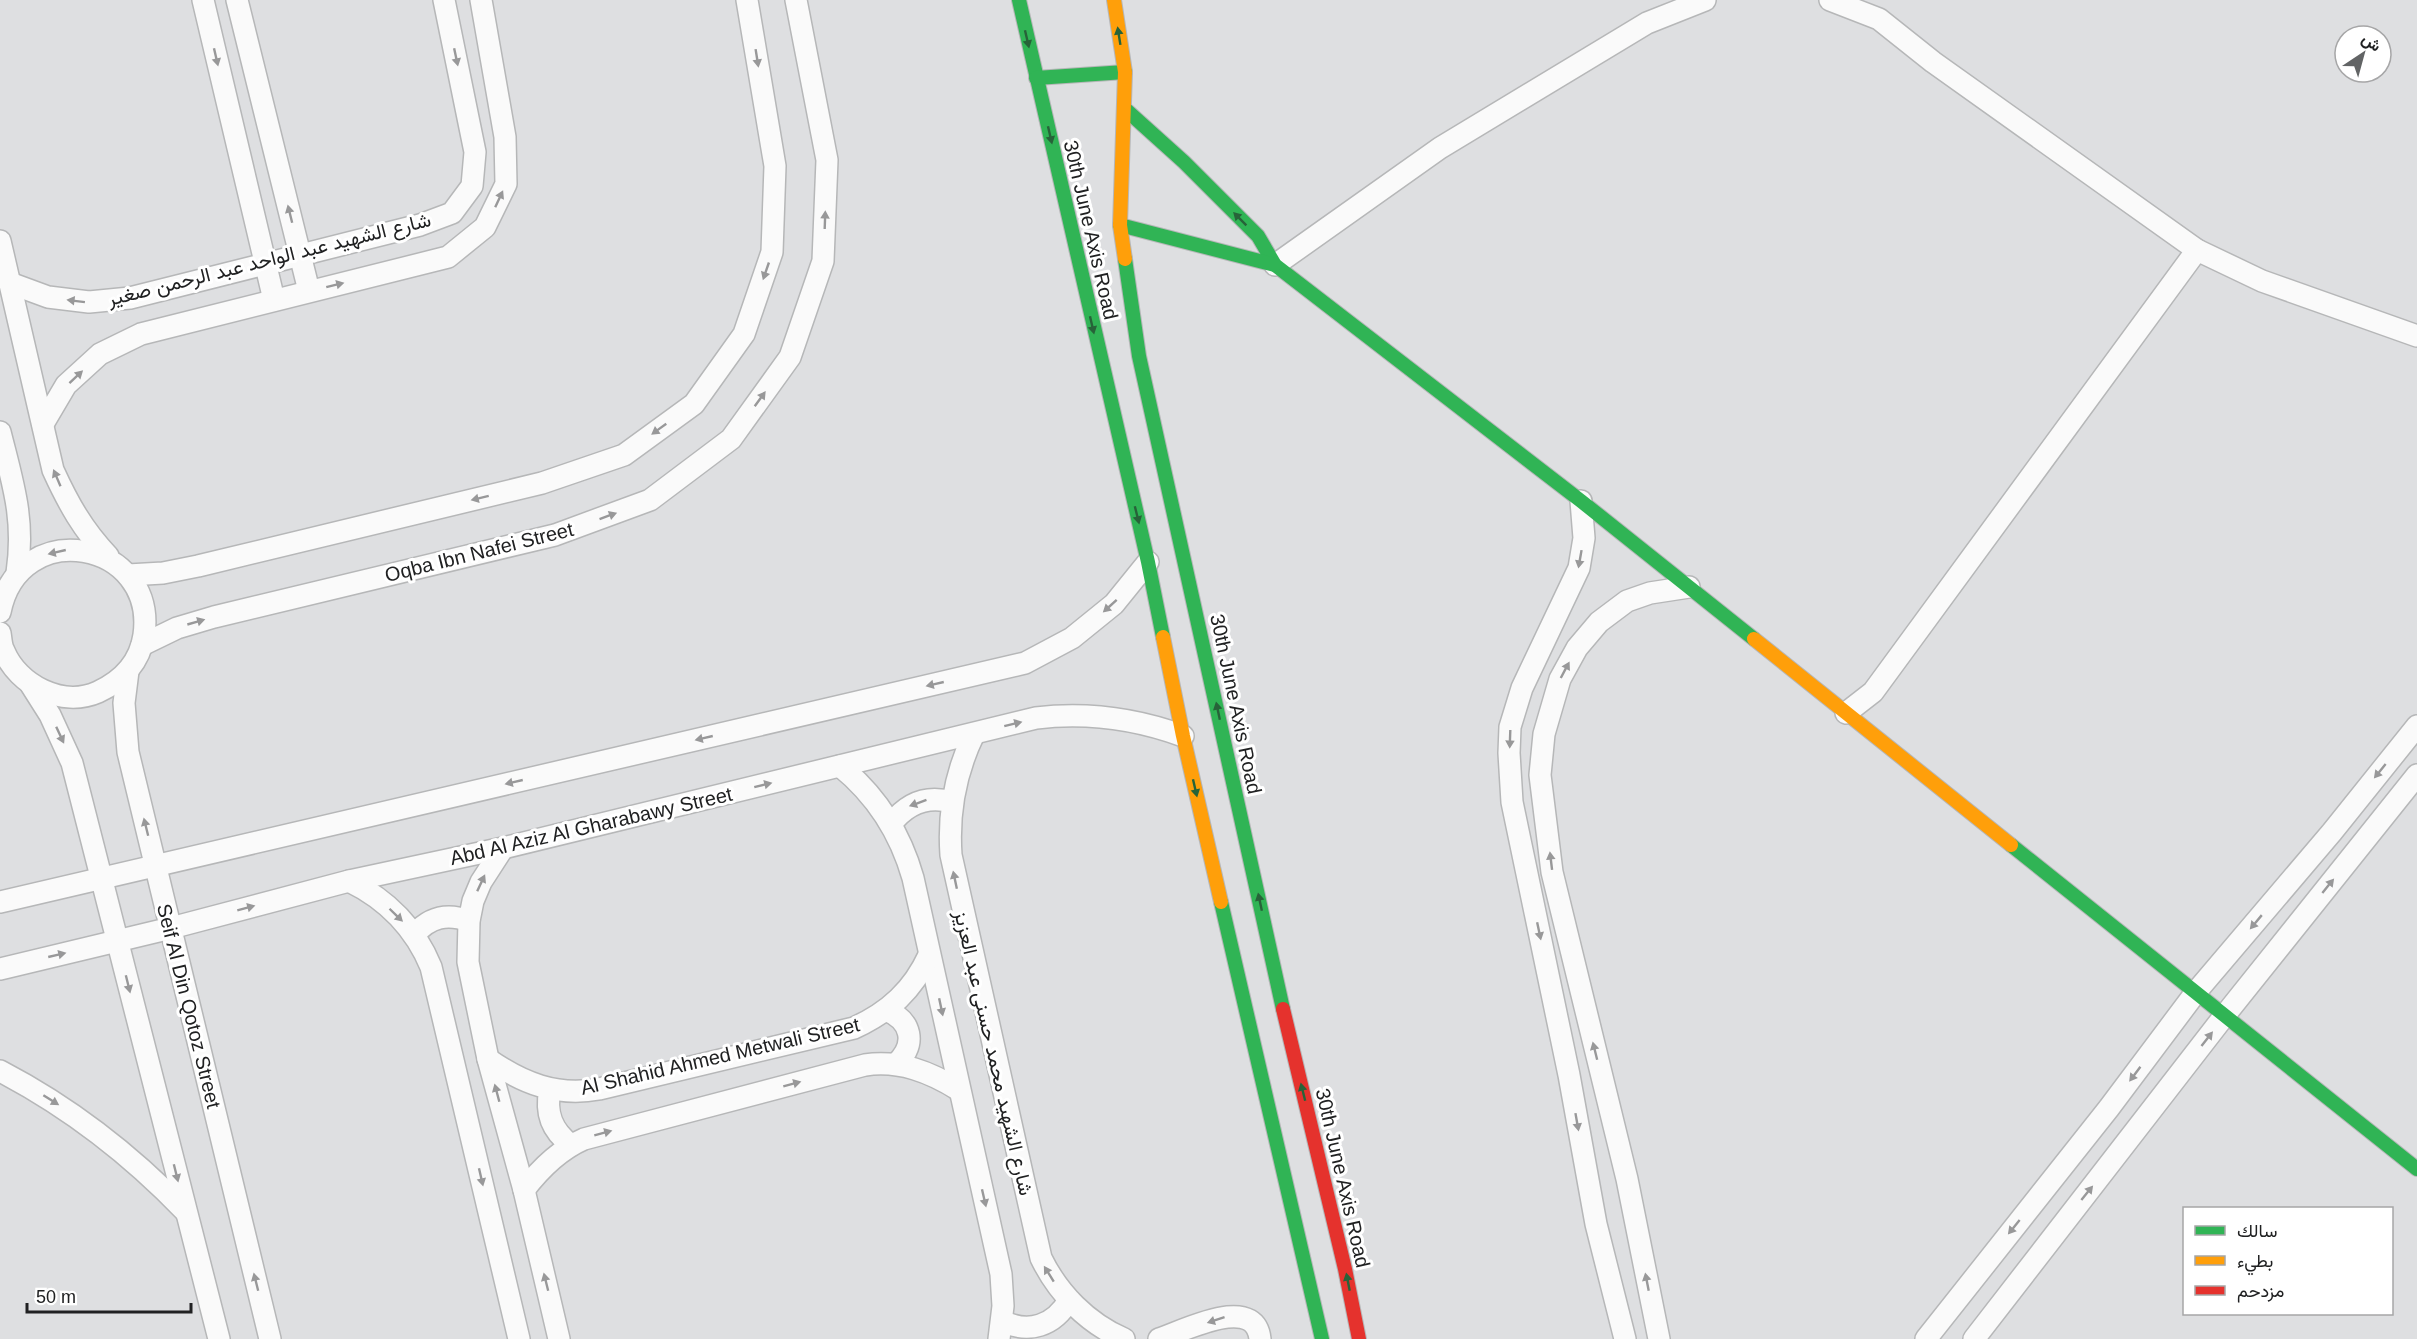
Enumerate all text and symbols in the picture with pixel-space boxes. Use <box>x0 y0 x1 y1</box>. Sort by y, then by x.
north arrow <box>2333 24 2393 84</box>
one-way arrow <box>1115 26 1124 45</box>
one-way arrow <box>1023 30 1033 48</box>
text: ش <box>2358 30 2384 56</box>
one-way arrow <box>211 48 221 66</box>
one-way arrow <box>452 48 461 67</box>
one-way arrow <box>753 48 762 67</box>
one-way arrow <box>1045 126 1055 144</box>
street label: 30th June Axis Road <box>1060 138 1122 322</box>
one-way arrow <box>494 191 503 208</box>
one-way arrow <box>284 205 294 223</box>
street label: شارع الشهيد عبد الواحد عبد الرحمن صغير <box>104 208 434 313</box>
one-way arrow <box>820 210 829 229</box>
one-way arrow <box>1234 212 1248 226</box>
one-way arrow <box>760 262 770 280</box>
one-way arrow <box>326 279 344 289</box>
one-way arrow <box>66 296 85 305</box>
one-way arrow <box>1088 316 1097 335</box>
one-way arrow <box>68 370 82 384</box>
one-way arrow <box>753 392 765 407</box>
one-way arrow <box>652 423 668 435</box>
one-way arrow <box>52 469 61 487</box>
one-way arrow <box>470 494 489 504</box>
one-way arrow <box>1133 506 1143 524</box>
one-way arrow <box>599 510 617 520</box>
street label: Oqba Ibn Nafei Street <box>382 518 576 586</box>
one-way arrow <box>48 548 66 558</box>
one-way arrow <box>1576 550 1585 569</box>
one-way arrow <box>1103 599 1118 612</box>
street label: 30th June Axis Road <box>1206 612 1266 796</box>
one-way arrow <box>187 617 205 627</box>
one-way arrow <box>1560 661 1570 678</box>
one-way arrow <box>925 680 944 689</box>
one-way arrow <box>1212 702 1222 721</box>
one-way arrow <box>1004 718 1022 728</box>
one-way arrow <box>56 727 65 744</box>
one-way arrow <box>1505 730 1514 749</box>
one-way arrow <box>695 733 714 743</box>
one-way arrow <box>2375 764 2387 779</box>
one-way arrow <box>505 778 524 787</box>
one-way arrow <box>1191 779 1201 797</box>
one-way arrow <box>753 780 772 790</box>
street label: Abd Al Aziz Al Gharabawy Street <box>448 783 735 869</box>
one-way arrow <box>909 798 927 808</box>
one-way arrow <box>141 818 151 836</box>
one-way arrow <box>1546 851 1555 870</box>
one-way arrow <box>950 871 960 890</box>
one-way arrow <box>477 874 486 891</box>
one-way arrow <box>2321 879 2334 894</box>
one-way arrow <box>1254 893 1264 911</box>
street label: Seif Al Din Qotoz Street <box>153 901 225 1111</box>
one-way arrow <box>237 903 255 913</box>
street label: شارع الشهيد محمد حسنى عبد العزيز <box>947 907 1038 1198</box>
one-way arrow <box>389 908 404 922</box>
one-way arrow <box>2250 914 2263 929</box>
one-way arrow <box>1535 922 1544 941</box>
one-way arrow <box>48 950 66 960</box>
one-way arrow <box>124 975 134 993</box>
one-way arrow <box>936 998 946 1017</box>
street label: Al Shahid Ahmed Metwali Street <box>578 1013 862 1099</box>
one-way arrow <box>2200 1031 2213 1047</box>
one-way arrow <box>1589 1042 1599 1060</box>
one-way arrow <box>2128 1066 2141 1082</box>
one-way arrow <box>783 1079 801 1089</box>
one-way arrow <box>1297 1083 1307 1101</box>
one-way arrow <box>492 1084 501 1102</box>
street label: 30th June Axis Road <box>1312 1086 1374 1270</box>
one-way arrow <box>43 1094 59 1105</box>
one-way arrow <box>1573 1113 1582 1132</box>
one-way arrow <box>594 1128 612 1138</box>
one-way arrow <box>172 1164 182 1182</box>
one-way arrow <box>476 1168 486 1186</box>
one-way arrow <box>2080 1185 2093 1201</box>
one-way arrow <box>979 1188 989 1207</box>
legend <box>2183 1207 2393 1315</box>
one-way arrow <box>2007 1219 2020 1235</box>
text: سالك <box>2237 1221 2277 1241</box>
text: بطيء <box>2237 1251 2273 1276</box>
one-way arrow <box>1044 1265 1055 1282</box>
one-way arrow <box>1343 1272 1352 1291</box>
one-way arrow <box>1642 1272 1651 1291</box>
one-way arrow <box>251 1273 261 1291</box>
one-way arrow <box>540 1273 550 1291</box>
scale bar <box>27 1276 190 1314</box>
text: مزدحم <box>2237 1281 2284 1303</box>
text: 50 m <box>36 1287 76 1307</box>
one-way arrow <box>1207 1316 1225 1325</box>

